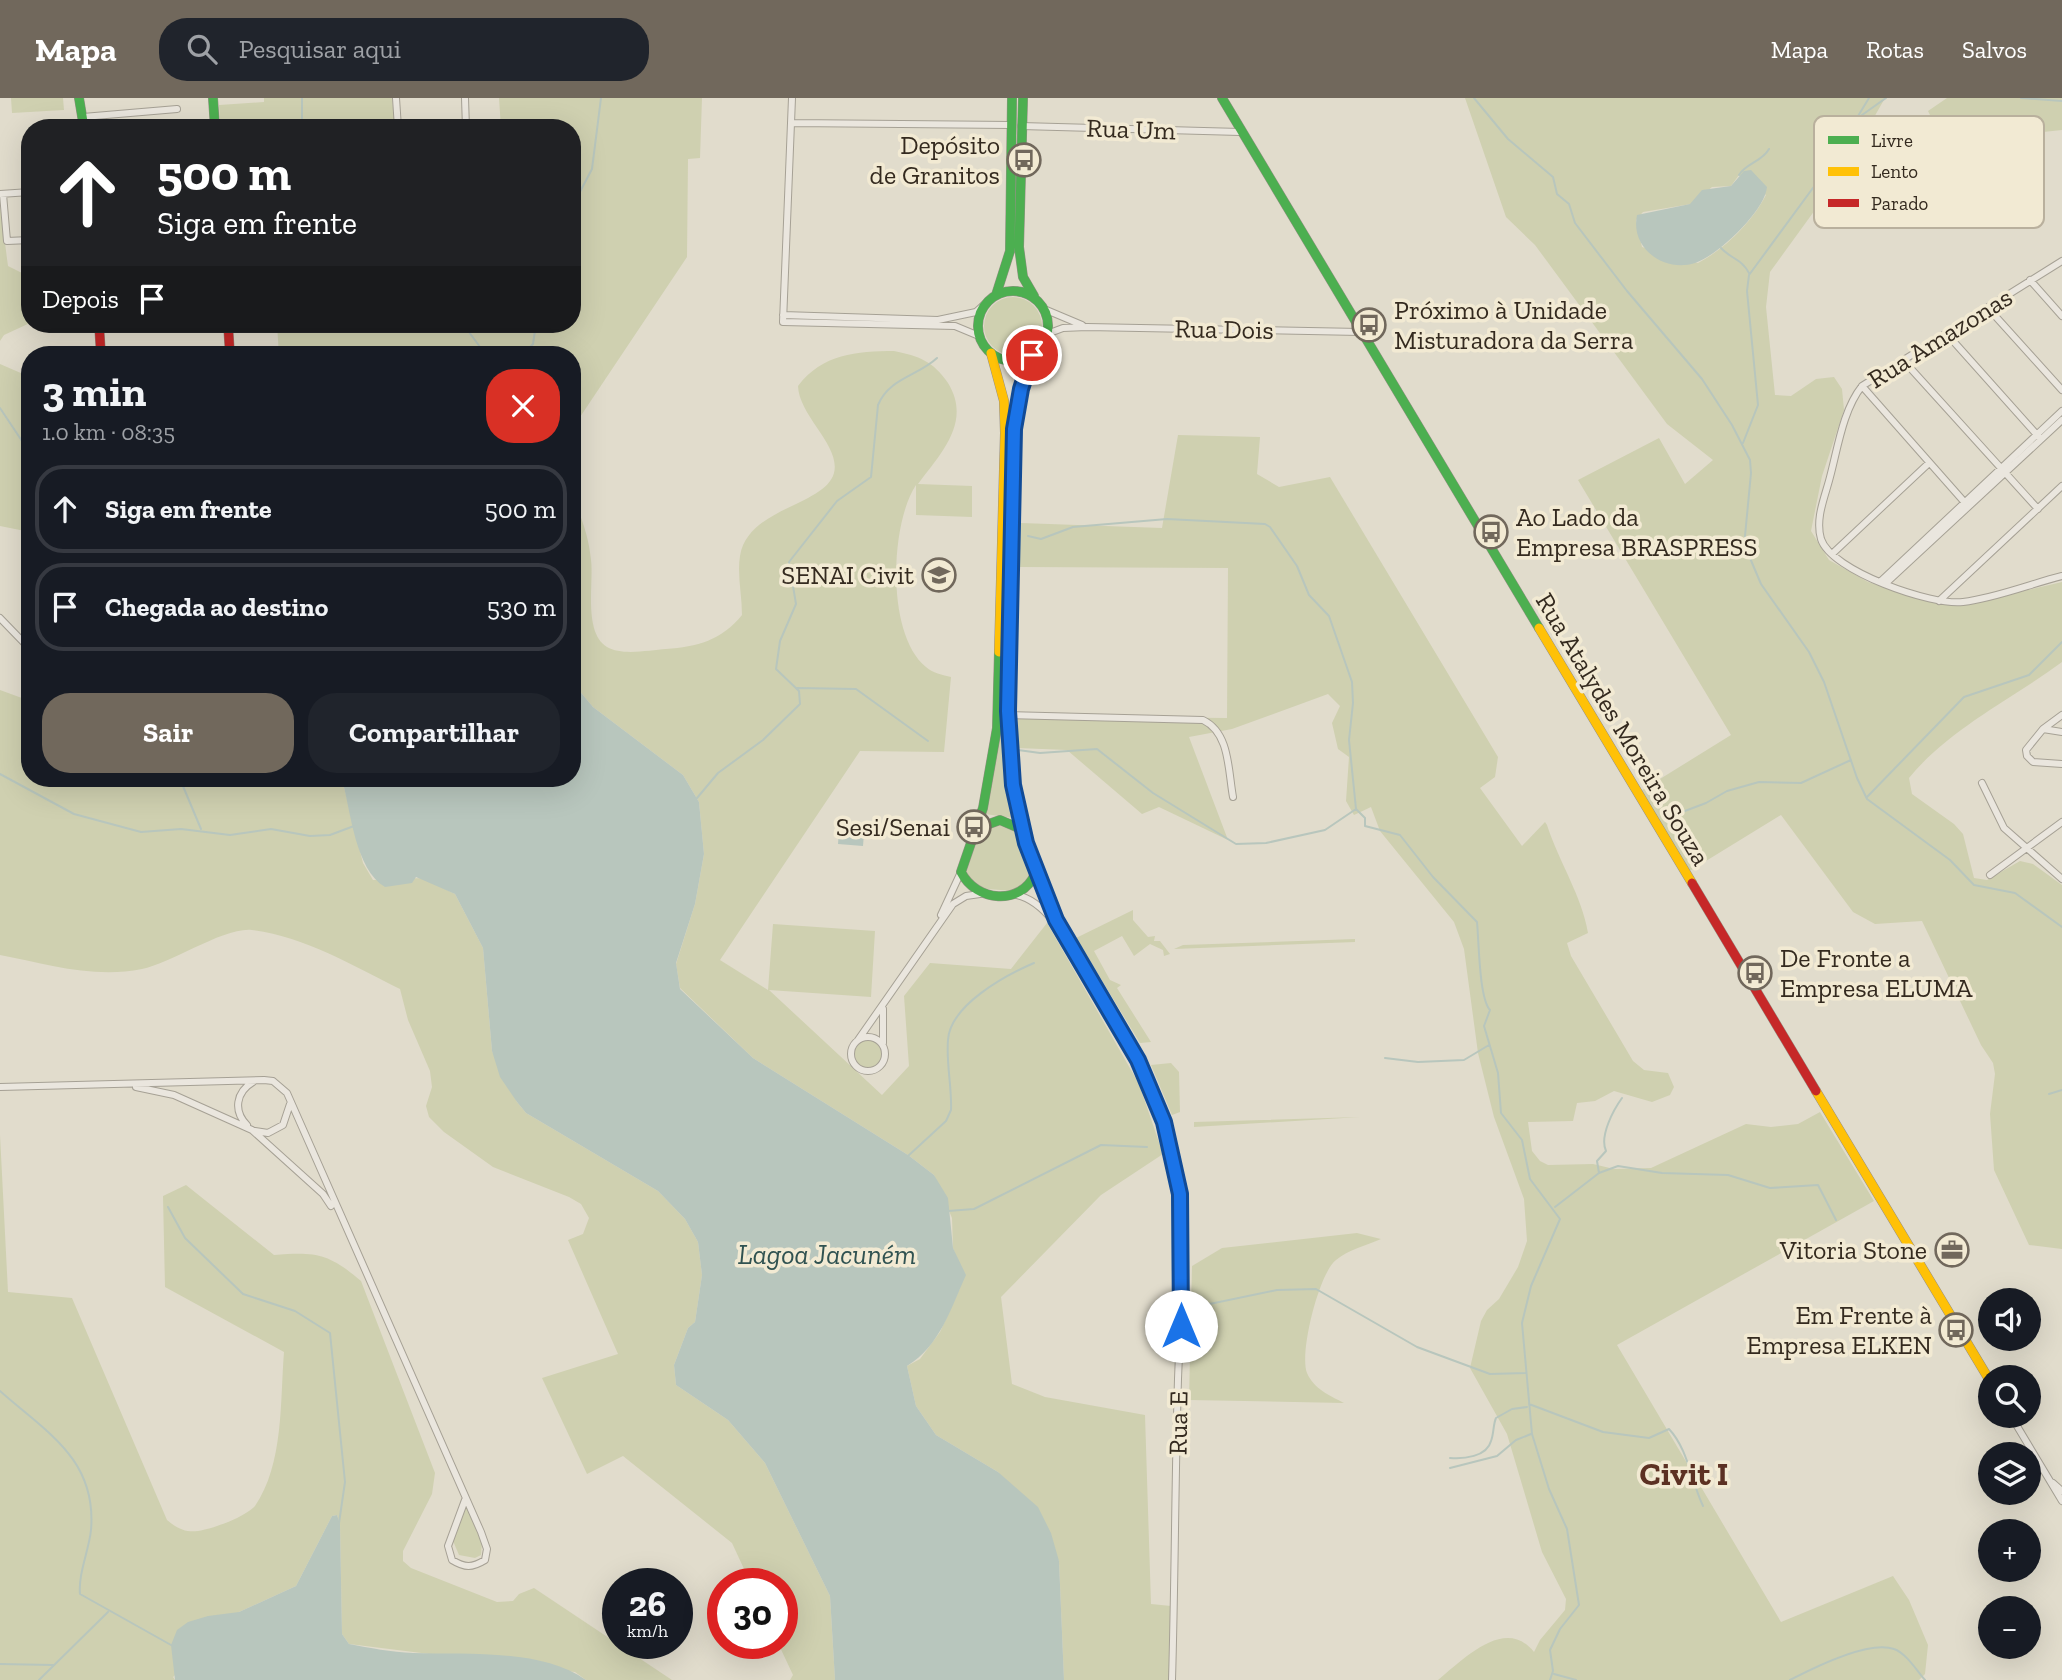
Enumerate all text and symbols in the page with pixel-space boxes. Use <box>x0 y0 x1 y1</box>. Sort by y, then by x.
search box <box>159 18 649 81</box>
text: Mapa <box>35 30 117 69</box>
icon: search <box>183 30 221 68</box>
text: Pesquisar aqui <box>239 33 401 65</box>
text: Mapa <box>1771 35 1828 64</box>
text: Rotas <box>1866 35 1924 64</box>
text: Salvos <box>1962 35 2027 64</box>
street label: Rua Um <box>1086 111 1177 147</box>
legend <box>1814 116 2044 228</box>
place label: Depósito de Granitos <box>870 129 1000 191</box>
text: Livre <box>1871 129 1913 152</box>
bus stop icon: Depósito de Granitos <box>1005 141 1043 179</box>
text: 500 m <box>157 144 291 203</box>
icon: ahead <box>42 147 133 238</box>
text: Lento <box>1871 160 1918 183</box>
text: Parado <box>1871 192 1929 215</box>
text: Siga em frente <box>157 204 357 242</box>
icon: arrive <box>133 280 171 318</box>
street label: Rua Amazonas <box>1862 281 2018 395</box>
text: Depois <box>42 283 119 315</box>
place label: Próximo à Unidade Misturadora da Serra <box>1394 294 1634 356</box>
bus stop icon: Próximo à Unidade Misturadora da Serra <box>1350 306 1388 344</box>
street label: Rua Dois <box>1174 312 1274 346</box>
pin <box>1002 325 1062 385</box>
icon: arrive <box>1013 336 1051 374</box>
text: 3 min <box>42 366 147 417</box>
button: close <box>486 369 560 443</box>
text: 1.0 km · 08:35 <box>42 418 175 446</box>
icon: ahead <box>46 490 84 528</box>
text: Siga em frente <box>105 493 272 525</box>
text: 500 m <box>484 493 556 525</box>
place label: Ao Lado da Empresa BRASPRESS <box>1516 501 1757 563</box>
bus stop icon: Ao Lado da Empresa BRASPRESS <box>1472 513 1510 551</box>
school or university icon: SENAI Civit <box>920 556 958 594</box>
place label: SENAI Civit <box>781 559 914 591</box>
street label: Rua Atalydes Moreira Souza <box>1529 587 1717 871</box>
icon: arrive <box>46 588 84 626</box>
text: Chegada ao destino <box>105 591 328 623</box>
text: 530 m <box>487 591 556 623</box>
button: Sair <box>42 693 294 773</box>
button: Compartilhar <box>308 693 560 773</box>
bus stop icon: Sesi/Senai <box>955 808 993 846</box>
place label: Sesi/Senai <box>836 811 950 843</box>
place label: De Fronte a Empresa ELUMA <box>1780 942 1974 1004</box>
bus stop icon: De Fronte a Empresa ELUMA <box>1736 954 1774 992</box>
office icon: Vitoria Stone <box>1933 1231 1971 1269</box>
place label: Vitoria Stone <box>1779 1234 1927 1266</box>
water label: Lagoa Jacuném <box>738 1238 916 1271</box>
map controls <box>1978 1288 2041 1659</box>
button: sound <box>1978 1288 2041 1351</box>
position arrow <box>1144 1289 1218 1363</box>
place label: Em Frente à Empresa ELKEN <box>1746 1299 1932 1361</box>
bus stop icon: Em Frente à Empresa ELKEN <box>1937 1311 1975 1349</box>
button: search <box>1978 1365 2041 1428</box>
street label: Rua E <box>1161 1391 1195 1455</box>
button: layers <box>1978 1442 2041 1505</box>
district label: Civit I <box>1640 1454 1728 1493</box>
button: + <box>1978 1519 2041 1582</box>
speed limit sign: 30 <box>707 1568 798 1659</box>
text: 26 <box>629 1583 666 1625</box>
button: − <box>1978 1596 2041 1659</box>
text: km/h <box>627 1620 668 1642</box>

